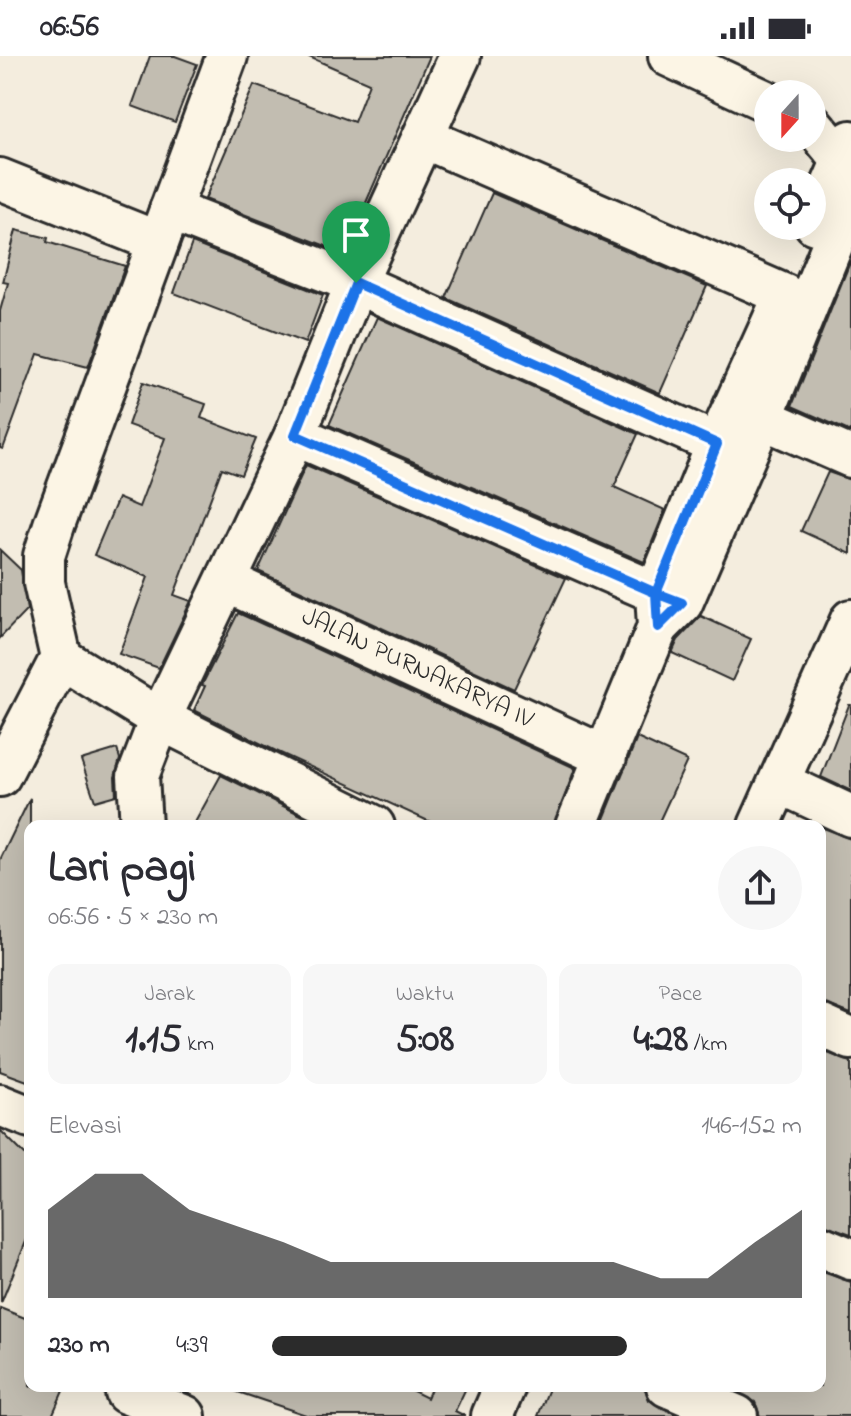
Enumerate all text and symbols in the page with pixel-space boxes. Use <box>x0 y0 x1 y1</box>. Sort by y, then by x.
text: 06:56 <box>40 6 99 50</box>
north arrow <box>754 80 826 152</box>
map controls <box>754 80 826 240</box>
button: locate <box>754 168 826 240</box>
pin <box>322 201 390 283</box>
icon: arrive <box>334 213 378 257</box>
street label: JALAN PURNAKARYA IV <box>295 599 540 740</box>
text: Lari pagi <box>48 837 196 901</box>
button: share <box>718 846 802 930</box>
text: 06:56 · 5 × 230 m <box>48 899 218 937</box>
text: Jarak <box>144 979 195 1011</box>
text: Waktu <box>396 979 454 1011</box>
text: Pace <box>659 979 702 1011</box>
text: 1.15 <box>125 1011 182 1070</box>
text: 5:08 <box>396 1011 454 1070</box>
text: 4:28 <box>633 1011 688 1070</box>
text: km <box>182 1029 214 1061</box>
text: /km <box>688 1029 727 1061</box>
text: Elevasi <box>48 1108 122 1146</box>
text: 146–152 m <box>701 1108 802 1146</box>
text: 230 m <box>48 1327 110 1365</box>
text: 4:39 <box>176 1327 208 1365</box>

